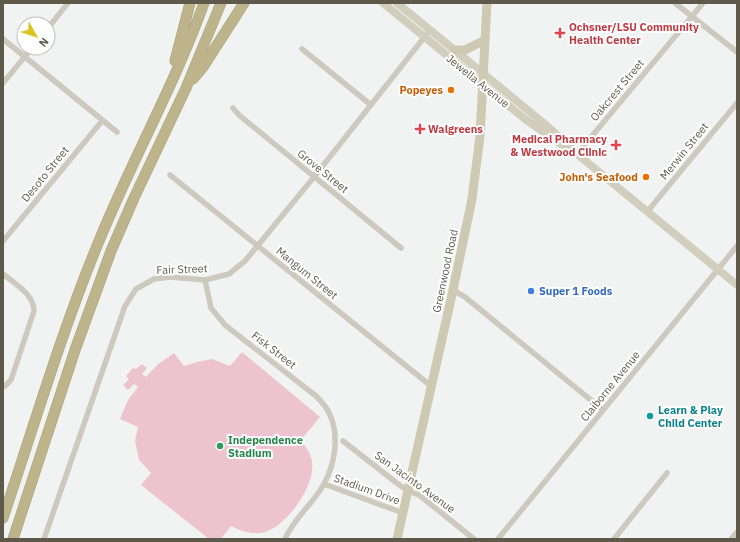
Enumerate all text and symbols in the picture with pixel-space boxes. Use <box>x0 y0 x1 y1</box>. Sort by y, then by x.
north arrow <box>16 16 56 56</box>
place label: Ochsner/LSU Community Health Center <box>569 20 699 47</box>
marker: Ochsner/LSU Community Health Center <box>554 27 566 39</box>
text: N <box>36 35 52 50</box>
street label: Jewella Avenue <box>444 51 512 111</box>
street label: Oakcrest Street <box>587 56 647 124</box>
place label: Popeyes <box>399 83 443 97</box>
marker: Popeyes <box>446 85 456 95</box>
street label: Merwin Street <box>657 120 711 182</box>
place label: Walgreens <box>428 122 483 136</box>
marker: Walgreens <box>415 124 425 134</box>
place label: Medical Pharmacy & Westwood Clinic <box>510 132 607 159</box>
marker: Medical Pharmacy & Westwood Clinic <box>610 139 622 151</box>
street label: Desoto Street <box>18 143 72 205</box>
street label: Grove Street <box>295 146 352 196</box>
place label: John's Seafood <box>559 170 638 184</box>
marker: John's Seafood <box>641 172 651 182</box>
street label: Greenwood Road <box>429 228 461 314</box>
street label: Mangum Street <box>273 244 341 302</box>
street label: Fair Street <box>156 261 208 277</box>
place label: Super 1 Foods <box>539 284 613 298</box>
marker: Super 1 Foods <box>526 286 536 296</box>
street label: Fisk Street <box>249 328 299 372</box>
street label: Claiborne Avenue <box>577 348 643 424</box>
place label: Learn & Play Child Center <box>658 403 723 430</box>
marker: Learn & Play Child Center <box>645 411 655 421</box>
place label: Independence Stadium <box>228 433 303 460</box>
marker: Independence Stadium <box>215 441 225 451</box>
street label: San Jacinto Avenue <box>372 448 458 516</box>
street label: Stadium Drive <box>332 471 402 507</box>

